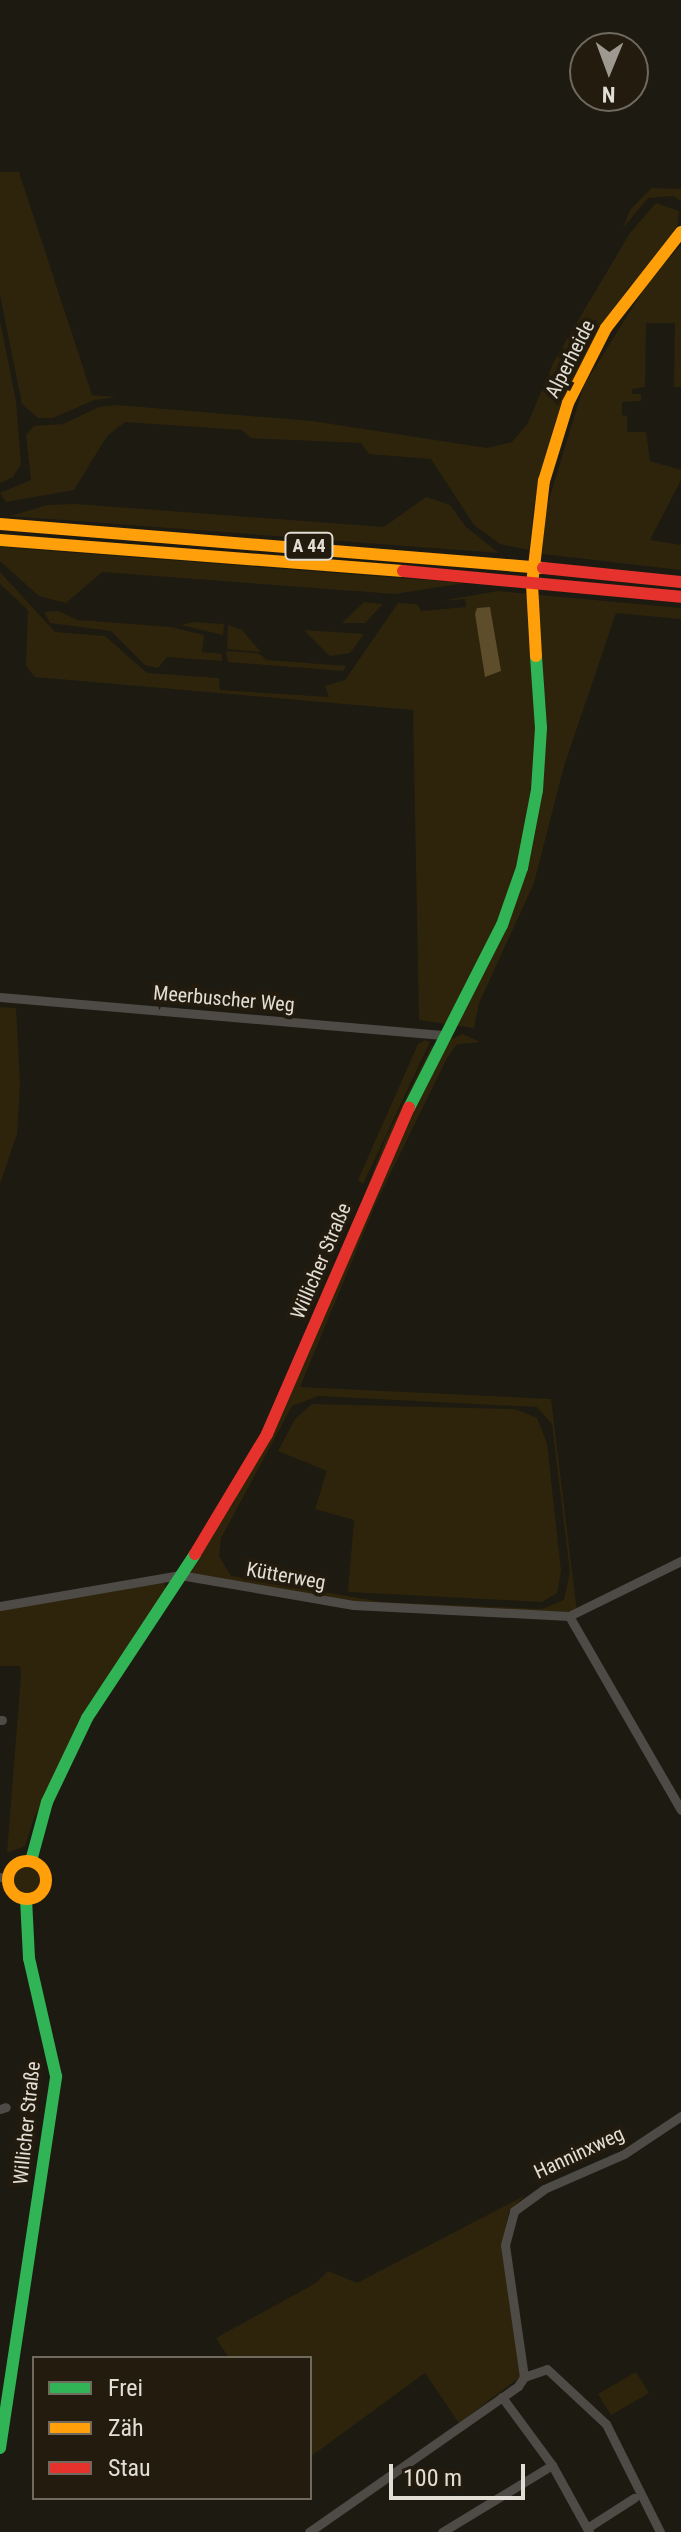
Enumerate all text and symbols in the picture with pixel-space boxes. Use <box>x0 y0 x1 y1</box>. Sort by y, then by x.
north arrow <box>569 32 649 112</box>
text: N <box>602 82 616 107</box>
street label: Alperheide <box>540 316 600 402</box>
road number: A 44 <box>283 532 335 560</box>
street label: Meerbuscher Weg <box>152 981 296 1017</box>
street label: Willicher Straße <box>286 1199 356 1323</box>
street label: Kütterweg <box>244 1557 328 1595</box>
street label: Willicher Straße <box>9 2060 45 2186</box>
street label: Hanninxweg <box>530 2122 628 2184</box>
legend <box>32 2356 312 2500</box>
text: Frei <box>108 2374 143 2402</box>
text: Zäh <box>108 2414 144 2442</box>
scale bar <box>393 2448 529 2498</box>
text: Stau <box>108 2454 151 2482</box>
text: 100 m <box>403 2464 462 2492</box>

